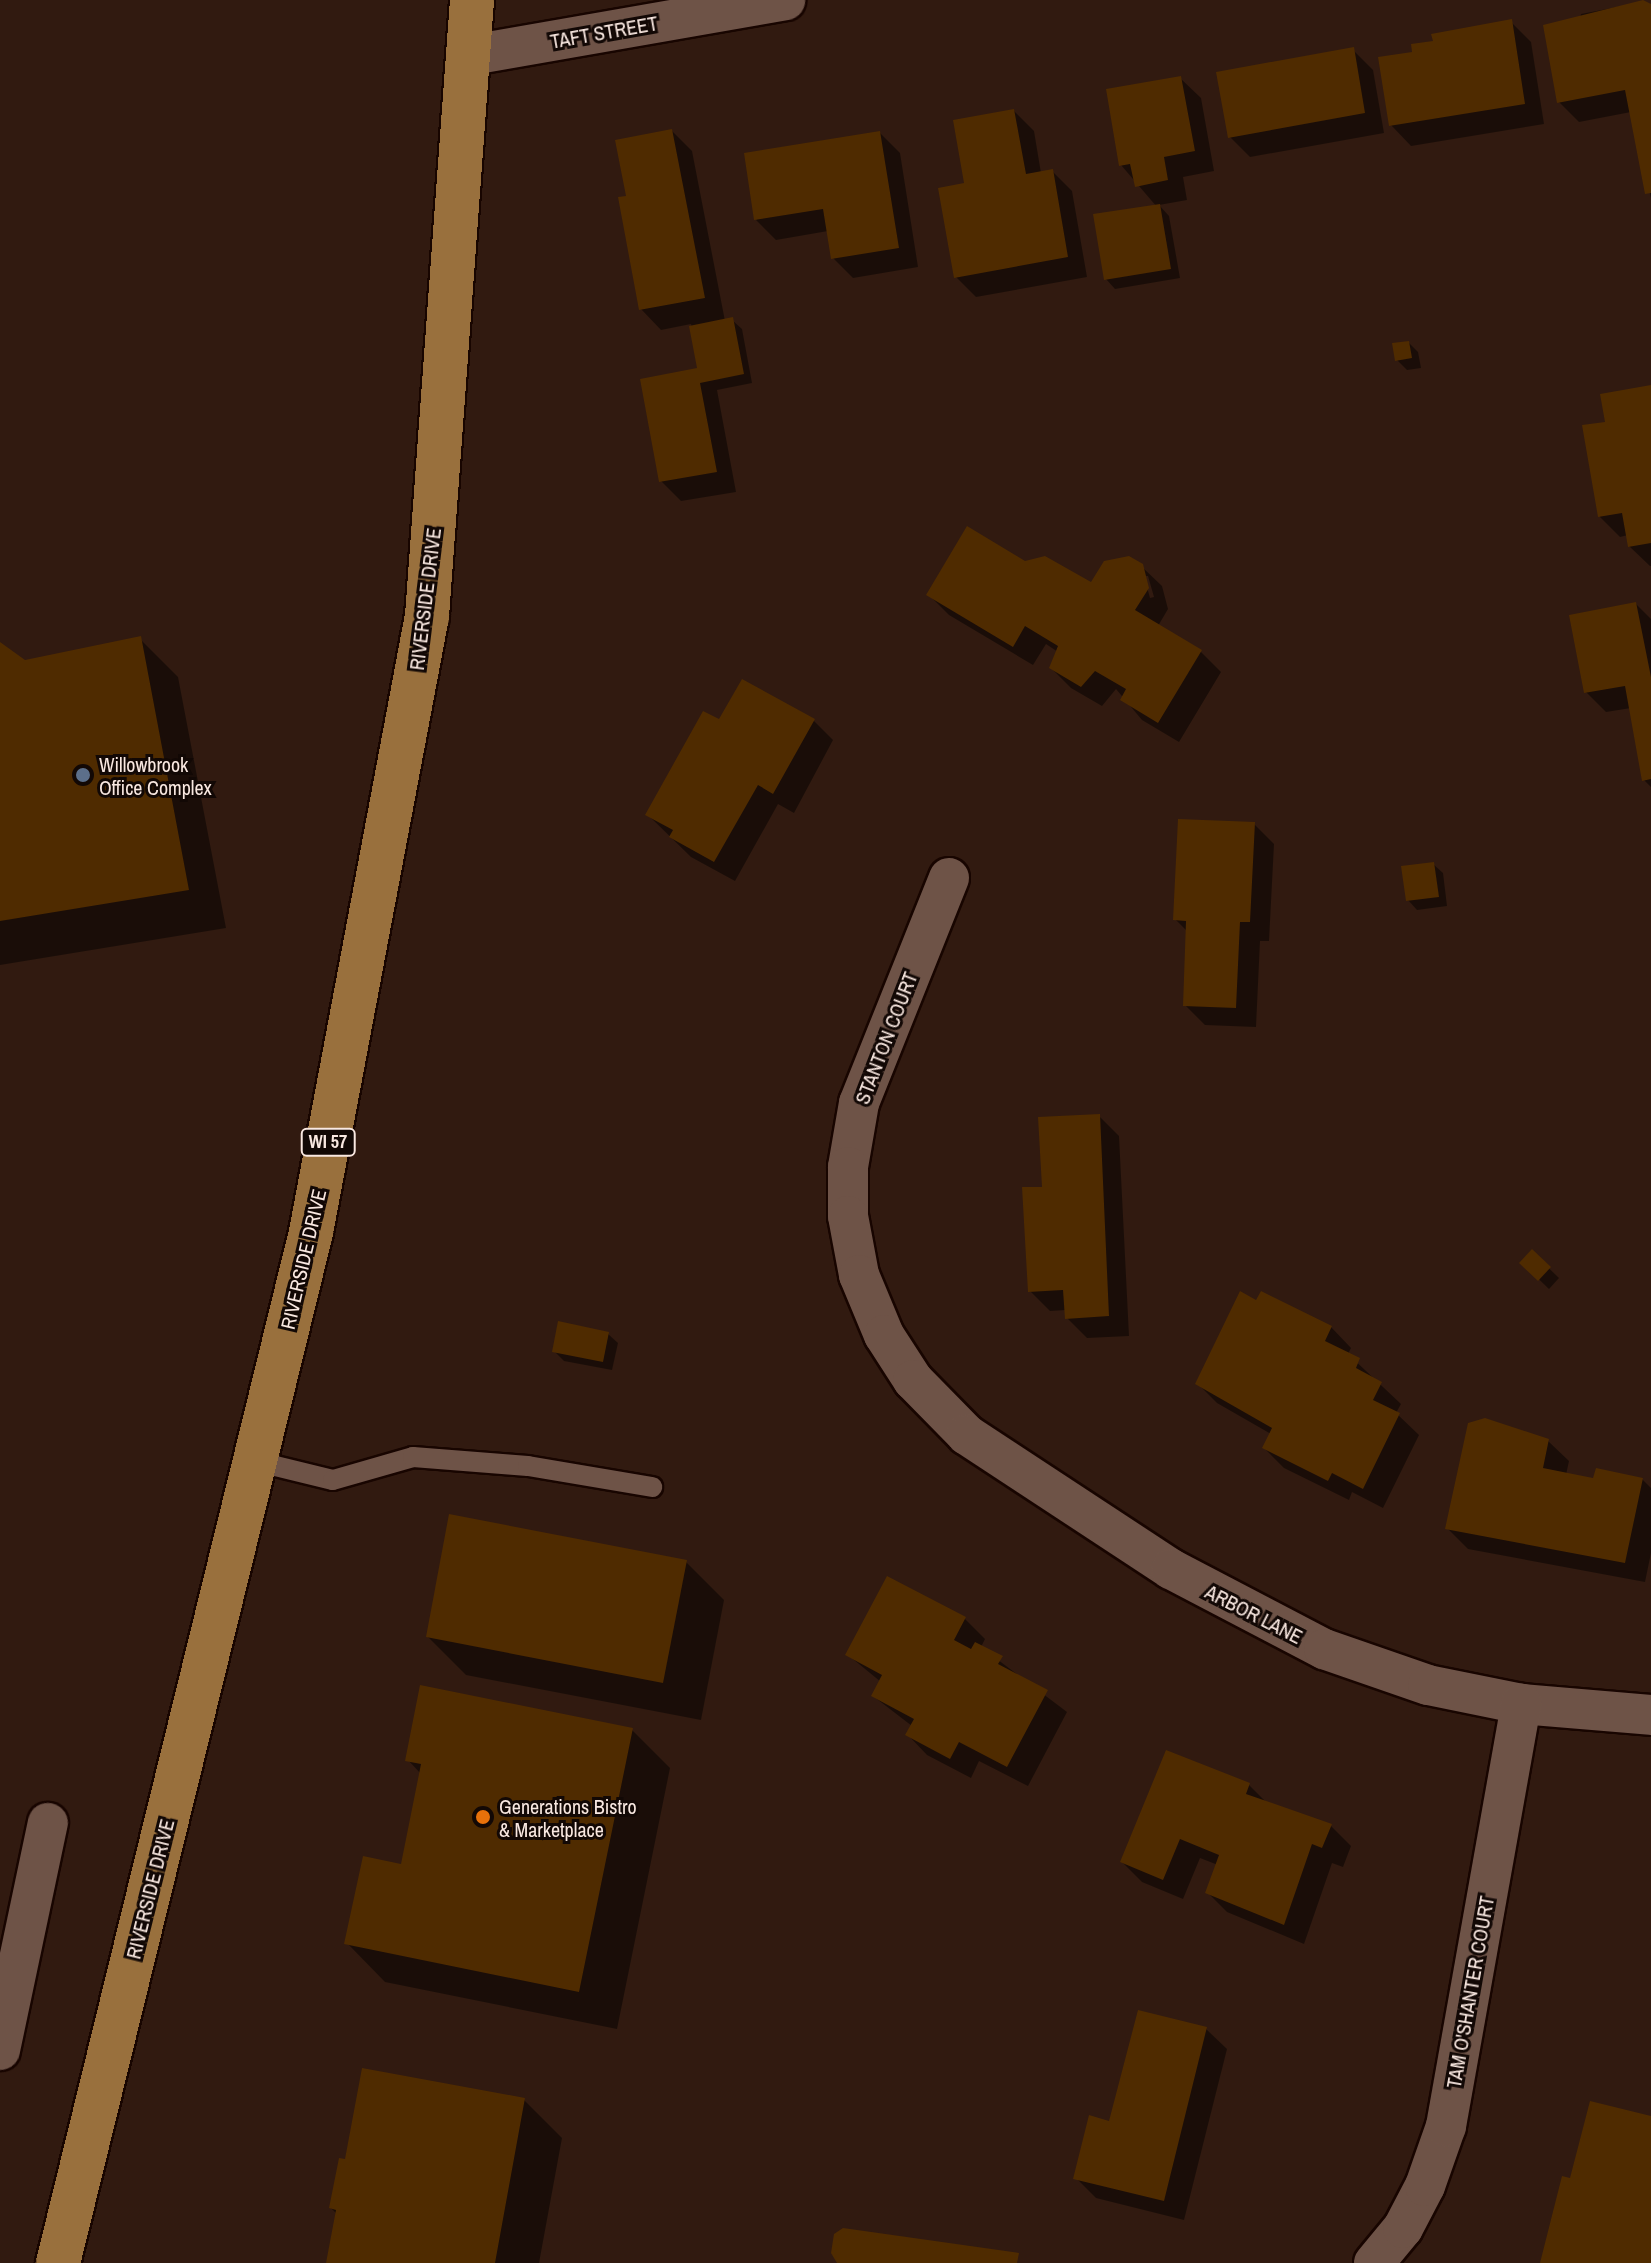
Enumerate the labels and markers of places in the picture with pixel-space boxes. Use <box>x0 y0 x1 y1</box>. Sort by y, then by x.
place label: Willowbrook Office Complex <box>99 752 212 799</box>
marker: Willowbrook Office Complex <box>74 766 92 784</box>
place label: Generations Bistro & Marketplace <box>499 1794 637 1841</box>
marker: Generations Bistro & Marketplace <box>474 1808 492 1826</box>

